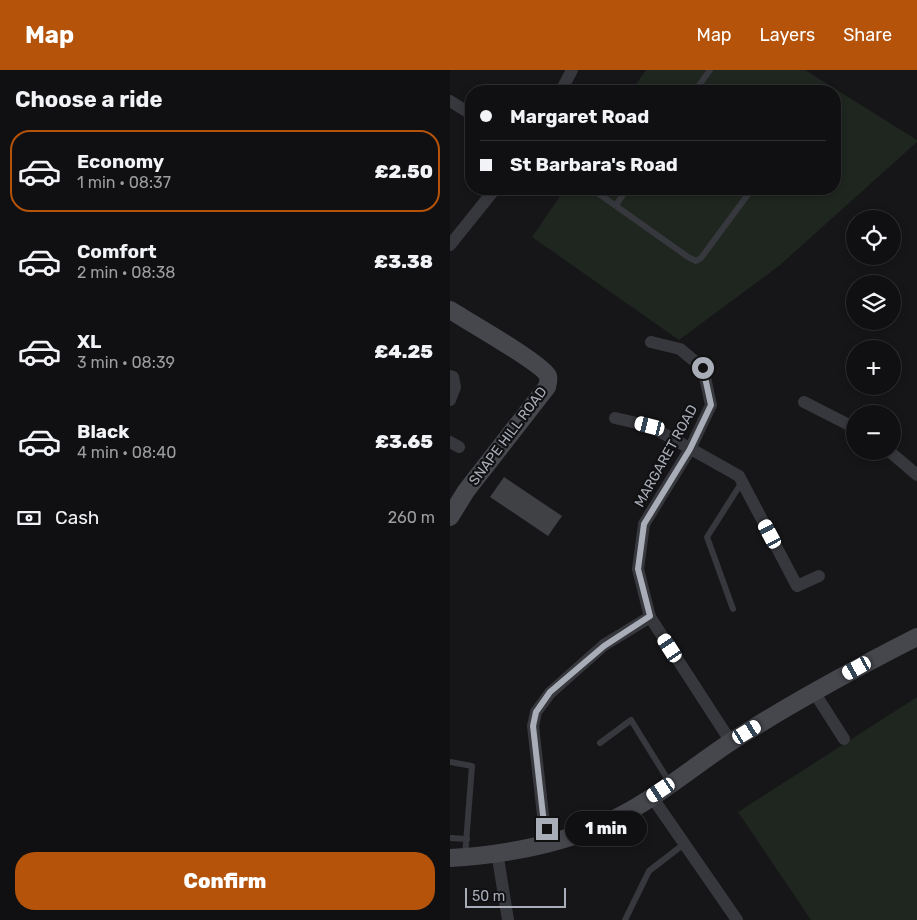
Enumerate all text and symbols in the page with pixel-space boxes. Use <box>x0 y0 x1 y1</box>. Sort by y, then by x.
text: Map <box>25 21 74 49</box>
text: Map <box>697 24 732 46</box>
text: Layers <box>760 24 815 46</box>
text: Share <box>843 24 892 46</box>
text: Choose a ride <box>15 86 162 113</box>
text: Margaret Road <box>510 105 649 128</box>
icon: car <box>17 149 62 194</box>
text: Economy <box>77 150 164 173</box>
text: St Barbara's Road <box>510 153 678 176</box>
text: £2.50 <box>374 160 433 183</box>
text: 1 min · 08:37 <box>77 173 171 192</box>
map controls <box>846 210 901 460</box>
button: locate <box>846 210 901 265</box>
icon: car <box>17 239 62 284</box>
text: Comfort <box>77 240 157 263</box>
text: £3.38 <box>374 250 433 273</box>
text: 2 min · 08:38 <box>77 263 175 282</box>
button: layers <box>846 275 901 330</box>
icon: car <box>17 329 62 374</box>
text: XL <box>77 330 101 353</box>
text: £4.25 <box>374 340 433 363</box>
button: + <box>846 340 901 395</box>
text: 3 min · 08:39 <box>77 353 175 372</box>
route start <box>692 357 714 379</box>
street label: SNAPE HILL ROAD <box>465 383 551 489</box>
street label: MARGARET ROAD <box>631 402 701 510</box>
button: − <box>846 405 901 460</box>
car <box>633 415 666 437</box>
icon: car <box>17 419 62 464</box>
text: Black <box>77 420 129 443</box>
text: £3.65 <box>375 430 433 453</box>
text: 4 min · 08:40 <box>77 443 176 462</box>
icon: cash <box>15 504 43 532</box>
text: Cash <box>55 506 99 529</box>
text: 260 m <box>388 508 435 527</box>
car <box>756 517 783 551</box>
car <box>655 631 684 665</box>
car <box>840 654 873 682</box>
car <box>730 718 763 746</box>
car <box>644 775 677 805</box>
callout: 1 min <box>564 812 647 846</box>
route end <box>536 818 558 840</box>
text: 1 min <box>585 819 627 838</box>
button: Confirm <box>15 852 435 910</box>
scale bar <box>465 885 566 908</box>
text: 50 m <box>472 888 505 905</box>

